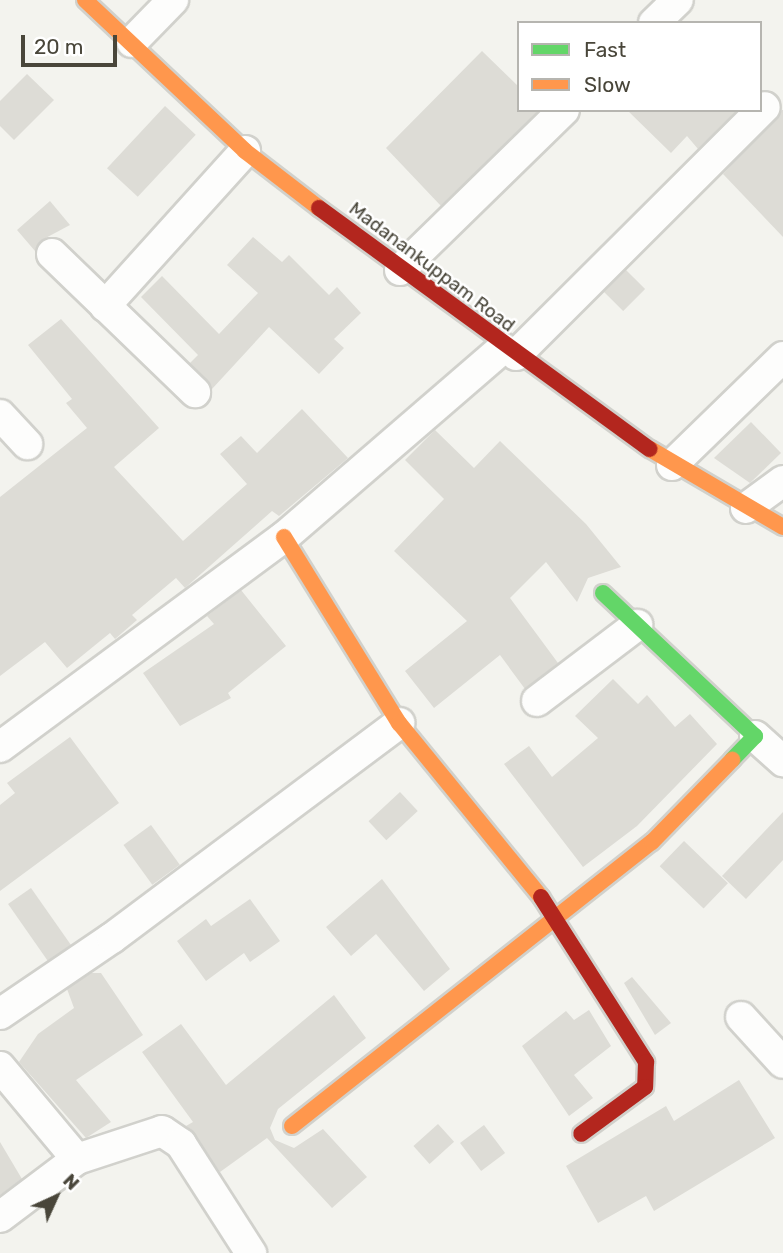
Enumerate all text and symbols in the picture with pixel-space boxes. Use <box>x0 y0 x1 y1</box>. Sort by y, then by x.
scale bar <box>24 21 121 65</box>
legend <box>517 21 762 112</box>
text: 20 m <box>34 34 83 59</box>
text: Fast <box>584 37 626 62</box>
text: Slow <box>584 72 631 97</box>
street label: Madanankuppam Road <box>345 197 519 337</box>
north arrow <box>21 1162 91 1232</box>
text: N <box>58 1169 84 1195</box>

